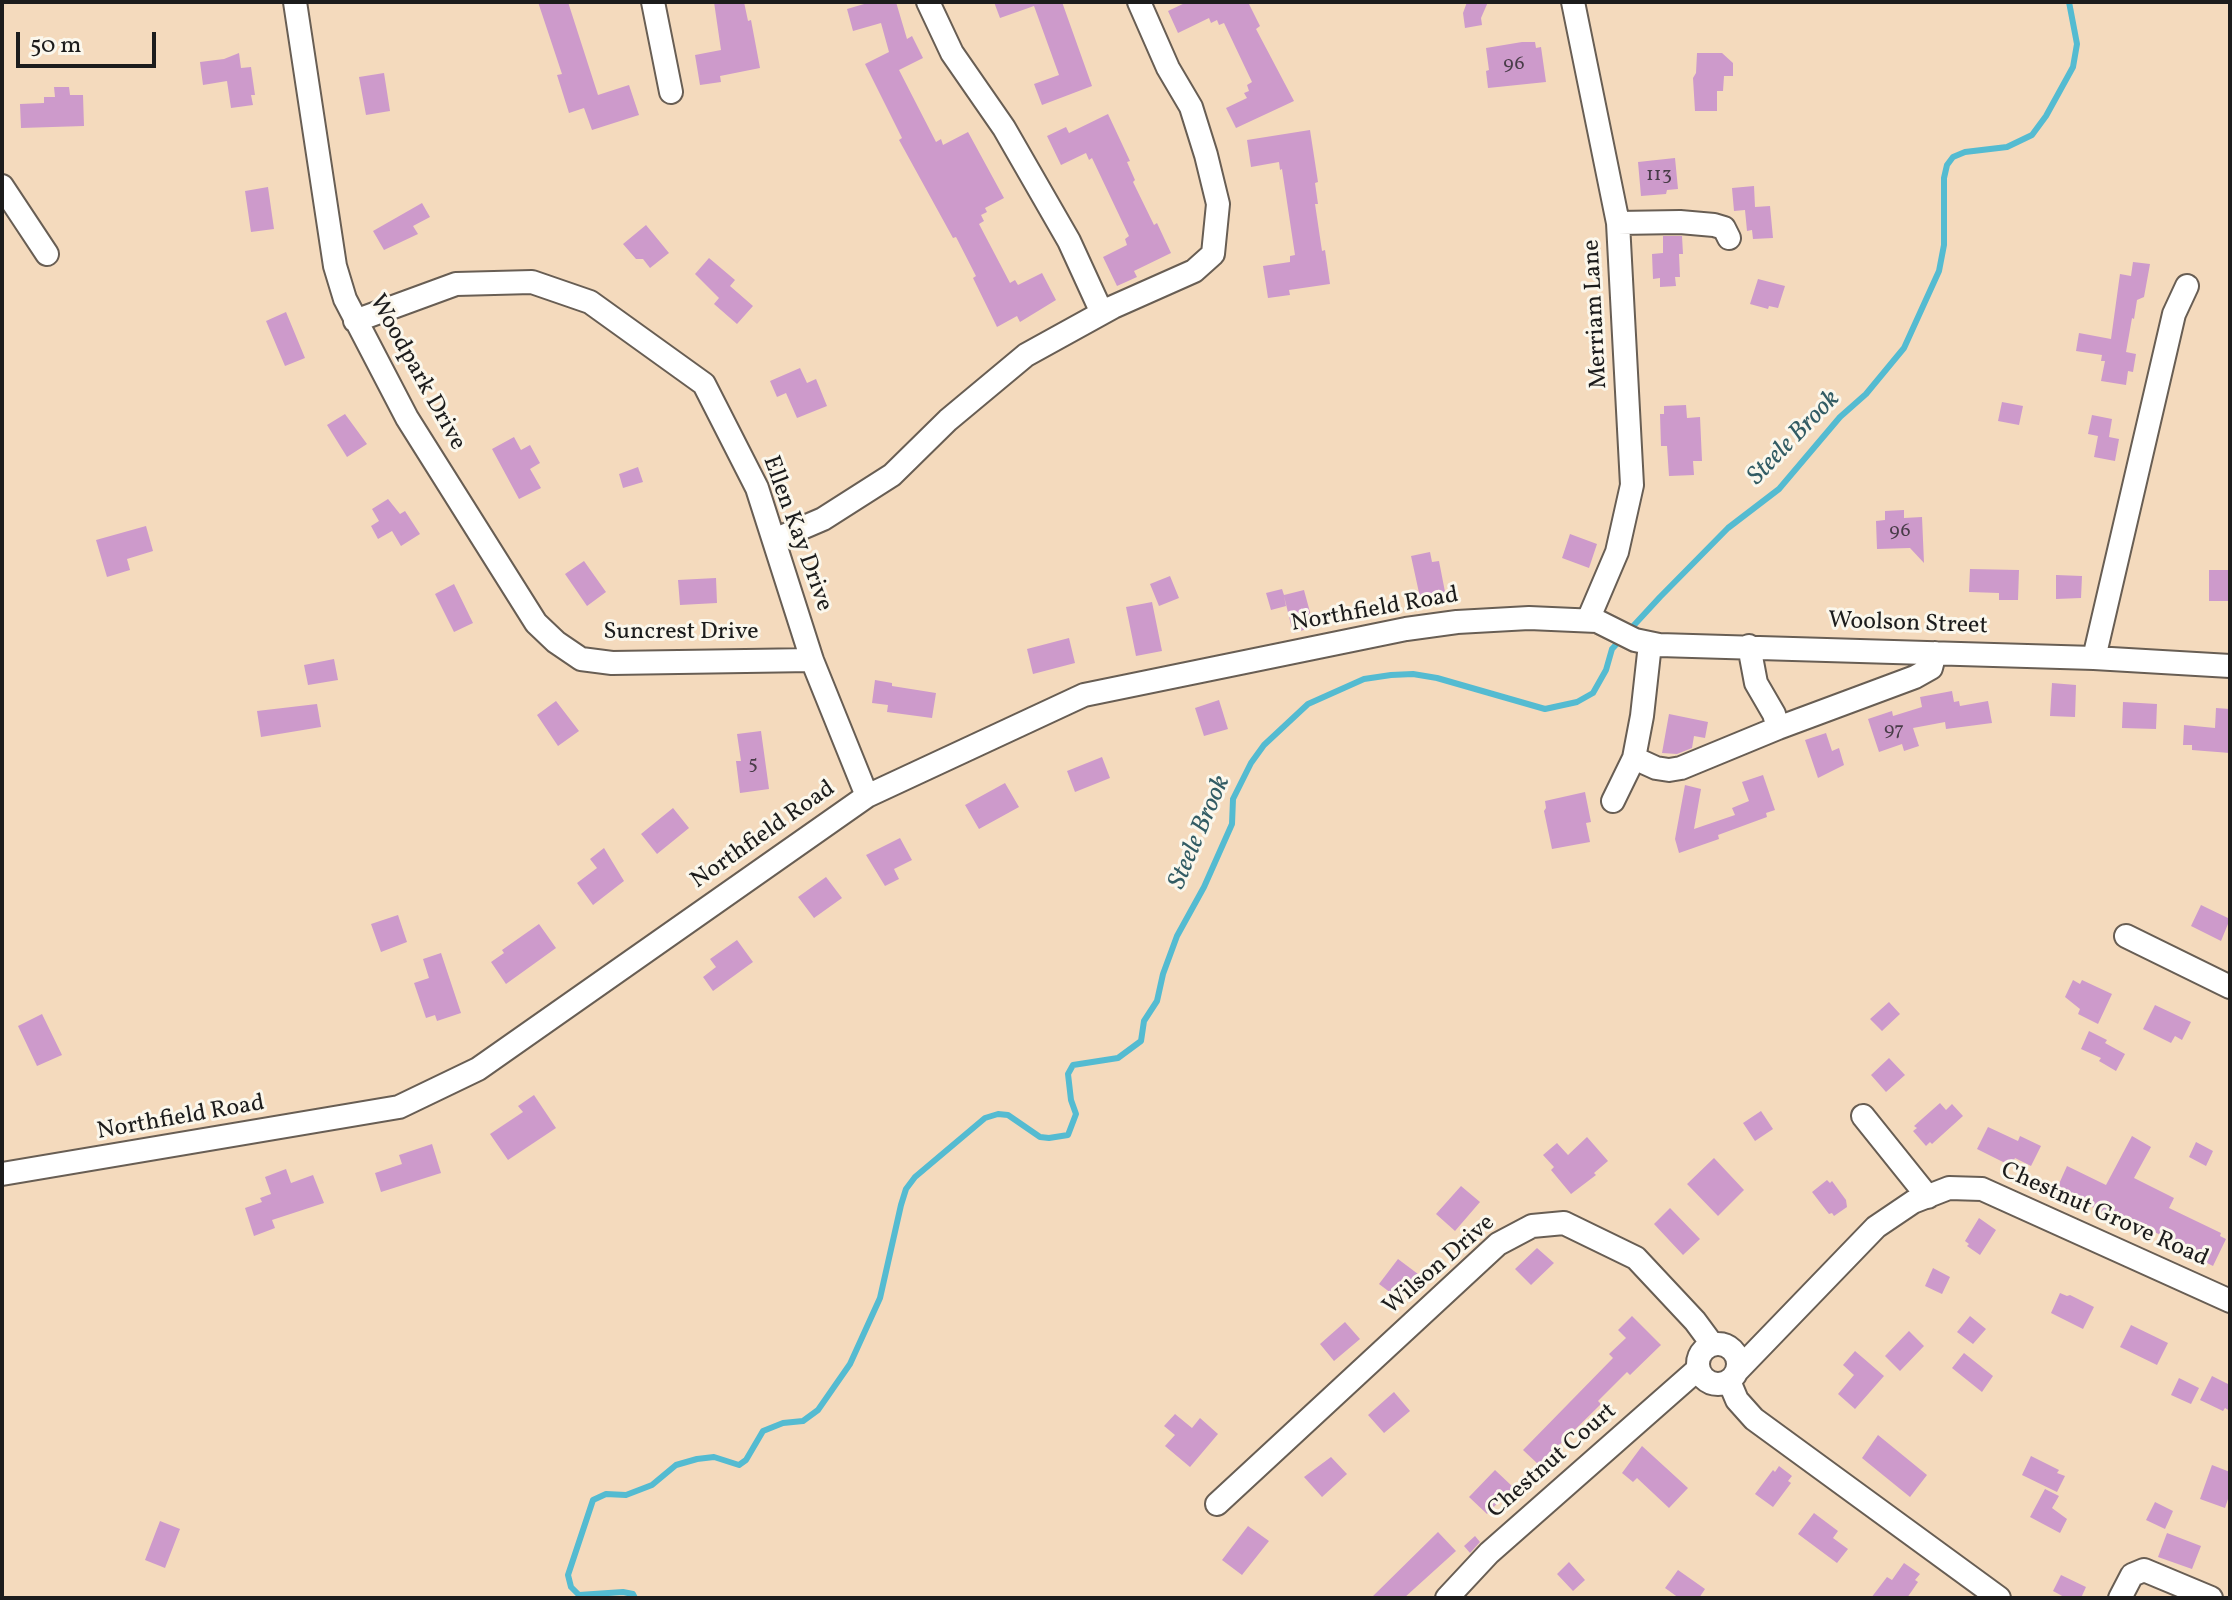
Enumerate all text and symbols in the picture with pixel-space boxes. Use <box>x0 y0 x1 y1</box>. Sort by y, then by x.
scale bar <box>20 16 160 66</box>
text: 50 m <box>30 29 82 63</box>
house number: 96 <box>1503 53 1525 77</box>
house number: 113 <box>1646 164 1672 188</box>
street label: Merriam Lane <box>1579 239 1615 389</box>
street label: Woodpark Drive <box>361 290 471 456</box>
water label: Steele Brook <box>1742 385 1848 493</box>
street label: Ellen Kay Drive <box>755 452 837 616</box>
house number: 96 <box>1889 520 1911 544</box>
street label: Northfield Road <box>1289 582 1461 640</box>
street label: Woolson Street <box>1828 608 1988 642</box>
street label: Suncrest Drive <box>603 620 759 648</box>
house number: 97 <box>1884 719 1904 743</box>
house number: 5 <box>748 753 758 777</box>
water label: Steele Brook <box>1163 772 1239 894</box>
street label: Northfield Road <box>686 776 842 896</box>
street label: Northfield Road <box>95 1090 267 1148</box>
street label: Chestnut Grove Road <box>1996 1157 2212 1275</box>
street label: Wilson Drive <box>1378 1210 1502 1322</box>
street label: Chestnut Court <box>1483 1398 1623 1526</box>

